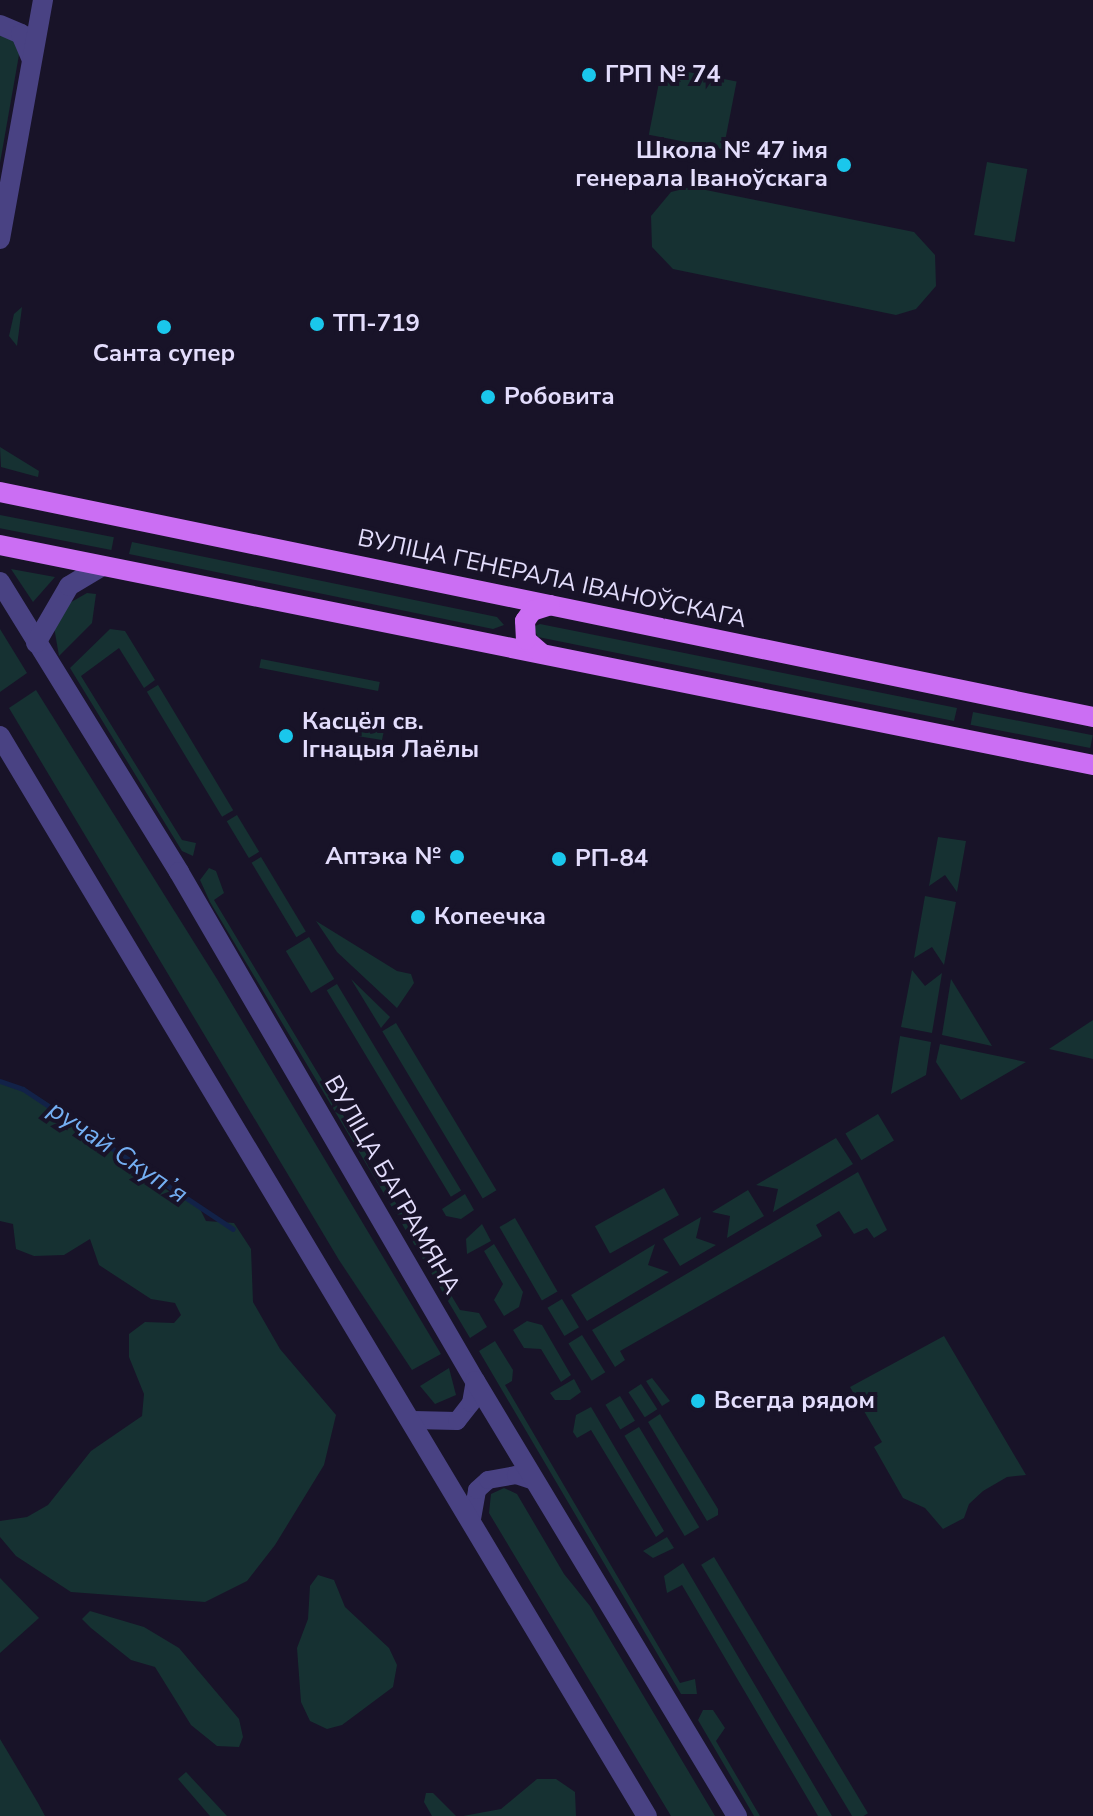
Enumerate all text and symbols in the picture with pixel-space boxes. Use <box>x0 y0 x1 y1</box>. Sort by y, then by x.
place label: ГРП № 74 <box>605 61 721 89</box>
marker: ГРП № 74 <box>580 66 598 84</box>
place label: Школа № 47 імя генерала Іваноўскага <box>575 137 828 193</box>
marker: Школа № 47 імя генерала Іваноўскага <box>835 156 853 174</box>
place label: ТП-719 <box>333 310 420 338</box>
marker: ТП-719 <box>308 315 326 333</box>
marker: Санта супер <box>155 318 173 336</box>
place label: Санта супер <box>93 340 235 368</box>
place label: Робовита <box>504 383 615 411</box>
marker: Робовита <box>479 388 497 406</box>
street label: ВУЛІЦА ГЕНЕРАЛА ІВАНОЎСКАГА <box>355 524 749 634</box>
place label: Касцёл св. Ігнацыя Лаёлы <box>302 708 479 764</box>
marker: Касцёл св. Ігнацыя Лаёлы <box>277 727 295 745</box>
place label: Аптэка № <box>325 843 441 871</box>
place label: РП-84 <box>575 845 648 873</box>
marker: Аптэка № <box>448 848 466 866</box>
marker: РП-84 <box>550 850 568 868</box>
place label: Копеечка <box>434 903 546 931</box>
marker: Копеечка <box>409 908 427 926</box>
street label: ВУЛІЦА БАГРАМЯНА <box>318 1071 466 1299</box>
water label: ручай Скупʼя <box>42 1094 194 1210</box>
place label: Всегда рядом <box>714 1387 875 1415</box>
marker: Всегда рядом <box>689 1392 707 1410</box>

